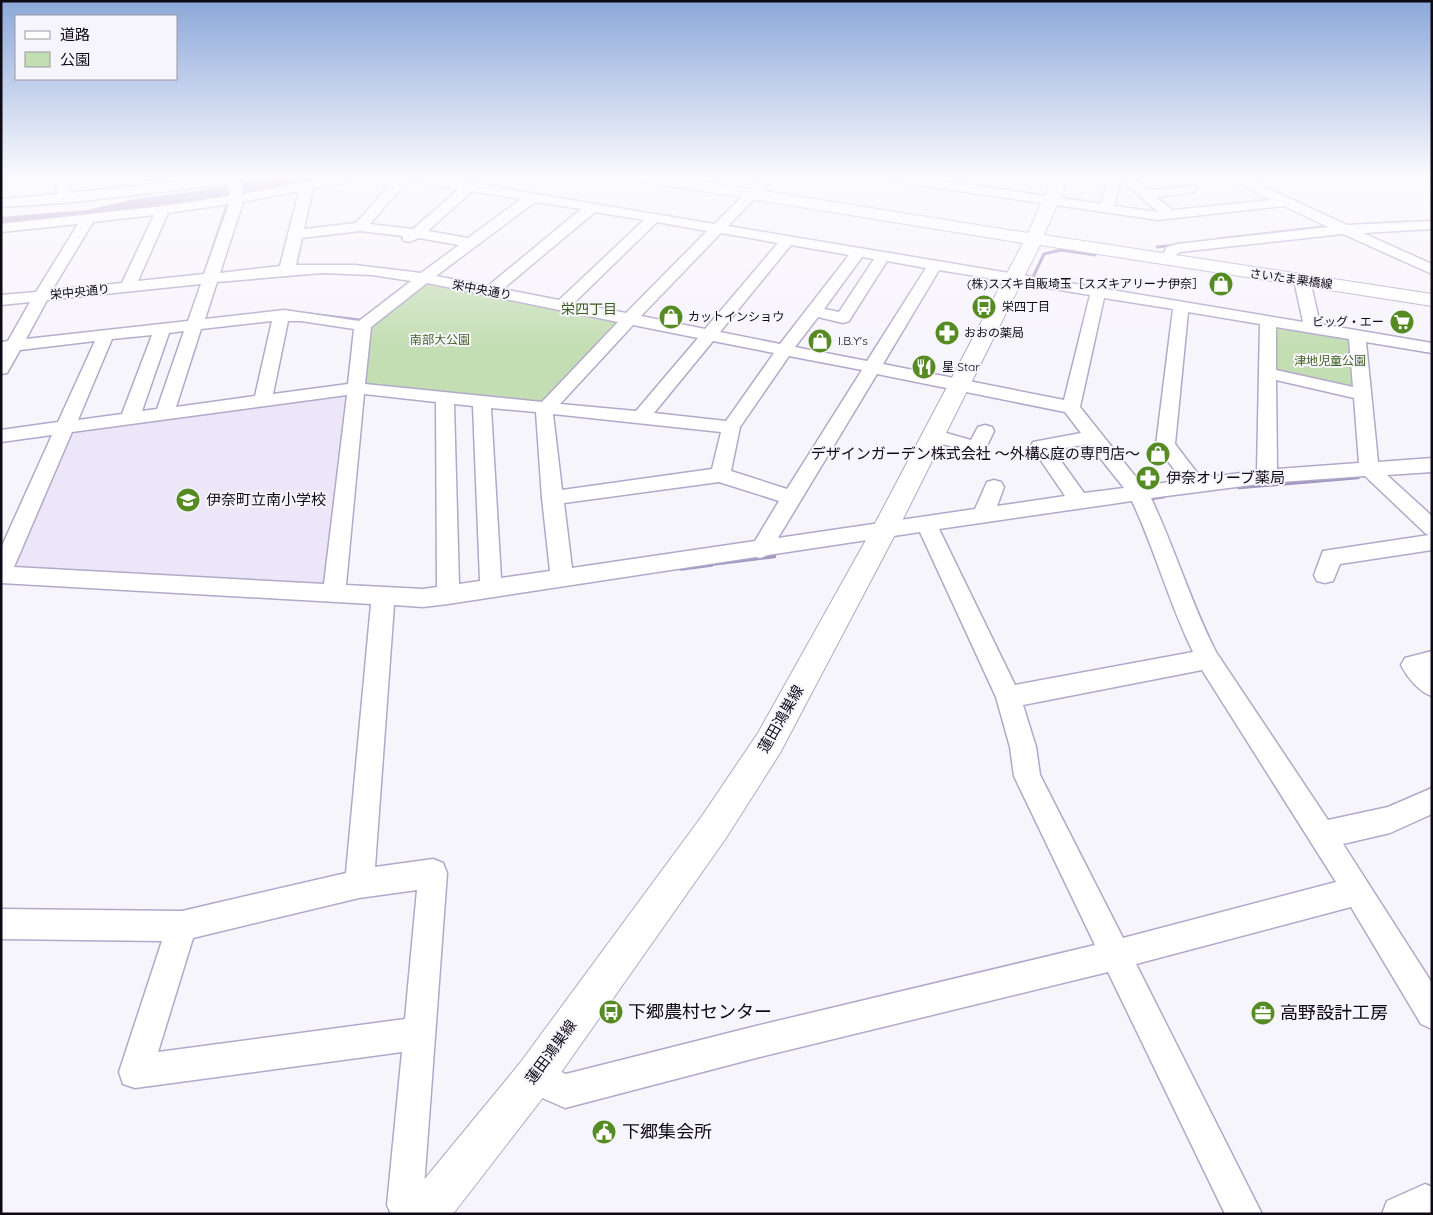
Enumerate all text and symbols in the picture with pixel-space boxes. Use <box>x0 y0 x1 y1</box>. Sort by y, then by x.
legend <box>15 15 178 80</box>
text: 道路 <box>60 25 90 44</box>
text: 公園 <box>60 50 90 69</box>
street label: さいたま栗橋線 <box>1249 265 1334 292</box>
shop icon: (株)スズキ自販埼玉［スズキアリーナ伊奈］ <box>1208 271 1234 297</box>
street label: 栄中央通り <box>451 276 513 303</box>
place label: (株)スズキ自販埼玉［スズキアリーナ伊奈］ <box>967 276 1204 291</box>
street label: 栄中央通り <box>49 281 111 302</box>
bus stop icon: 栄四丁目 <box>971 294 997 320</box>
place label: 栄四丁目 <box>1002 299 1050 314</box>
district label: 栄四丁目 <box>561 300 617 318</box>
shop icon: カットインショウ <box>658 304 684 330</box>
place label: カットインショウ <box>688 309 784 324</box>
supermarket icon: ビッグ・エー <box>1389 309 1415 335</box>
place label: ビッグ・エー <box>1312 314 1384 329</box>
pharmacy icon: おおの薬局 <box>934 320 960 346</box>
place label: おおの薬局 <box>964 325 1024 340</box>
shop icon: I.B.Y's <box>807 328 833 354</box>
park label: 南部大公園 <box>410 332 470 347</box>
place label: I.B.Y's <box>838 333 868 348</box>
park label: 津地児童公園 <box>1294 353 1366 368</box>
restaurant icon: 星 Star <box>911 354 937 380</box>
place label: 星 Star <box>942 359 980 374</box>
shop icon: デザインガーデン株式会社 ～外構&庭の専門店～ <box>1145 441 1171 467</box>
place label: デザインガーデン株式会社 ～外構&庭の専門店～ <box>811 444 1140 463</box>
pharmacy icon: 伊奈オリーブ薬局 <box>1135 465 1161 491</box>
place label: 伊奈オリーブ薬局 <box>1166 468 1285 487</box>
school or university icon: 伊奈町立南小学校 <box>175 487 201 513</box>
place label: 伊奈町立南小学校 <box>206 490 326 509</box>
street label: 蓮田鴻巣線 <box>754 682 808 756</box>
bus stop icon: 下郷農村センター <box>598 999 624 1025</box>
place label: 下郷農村センター <box>628 1000 772 1023</box>
office icon: 高野設計工房 <box>1250 1000 1276 1026</box>
place label: 高野設計工房 <box>1280 1001 1388 1024</box>
street label: 蓮田鴻巣線 <box>521 1016 580 1088</box>
public building icon: 下郷集会所 <box>591 1119 617 1145</box>
place label: 下郷集会所 <box>622 1120 712 1143</box>

